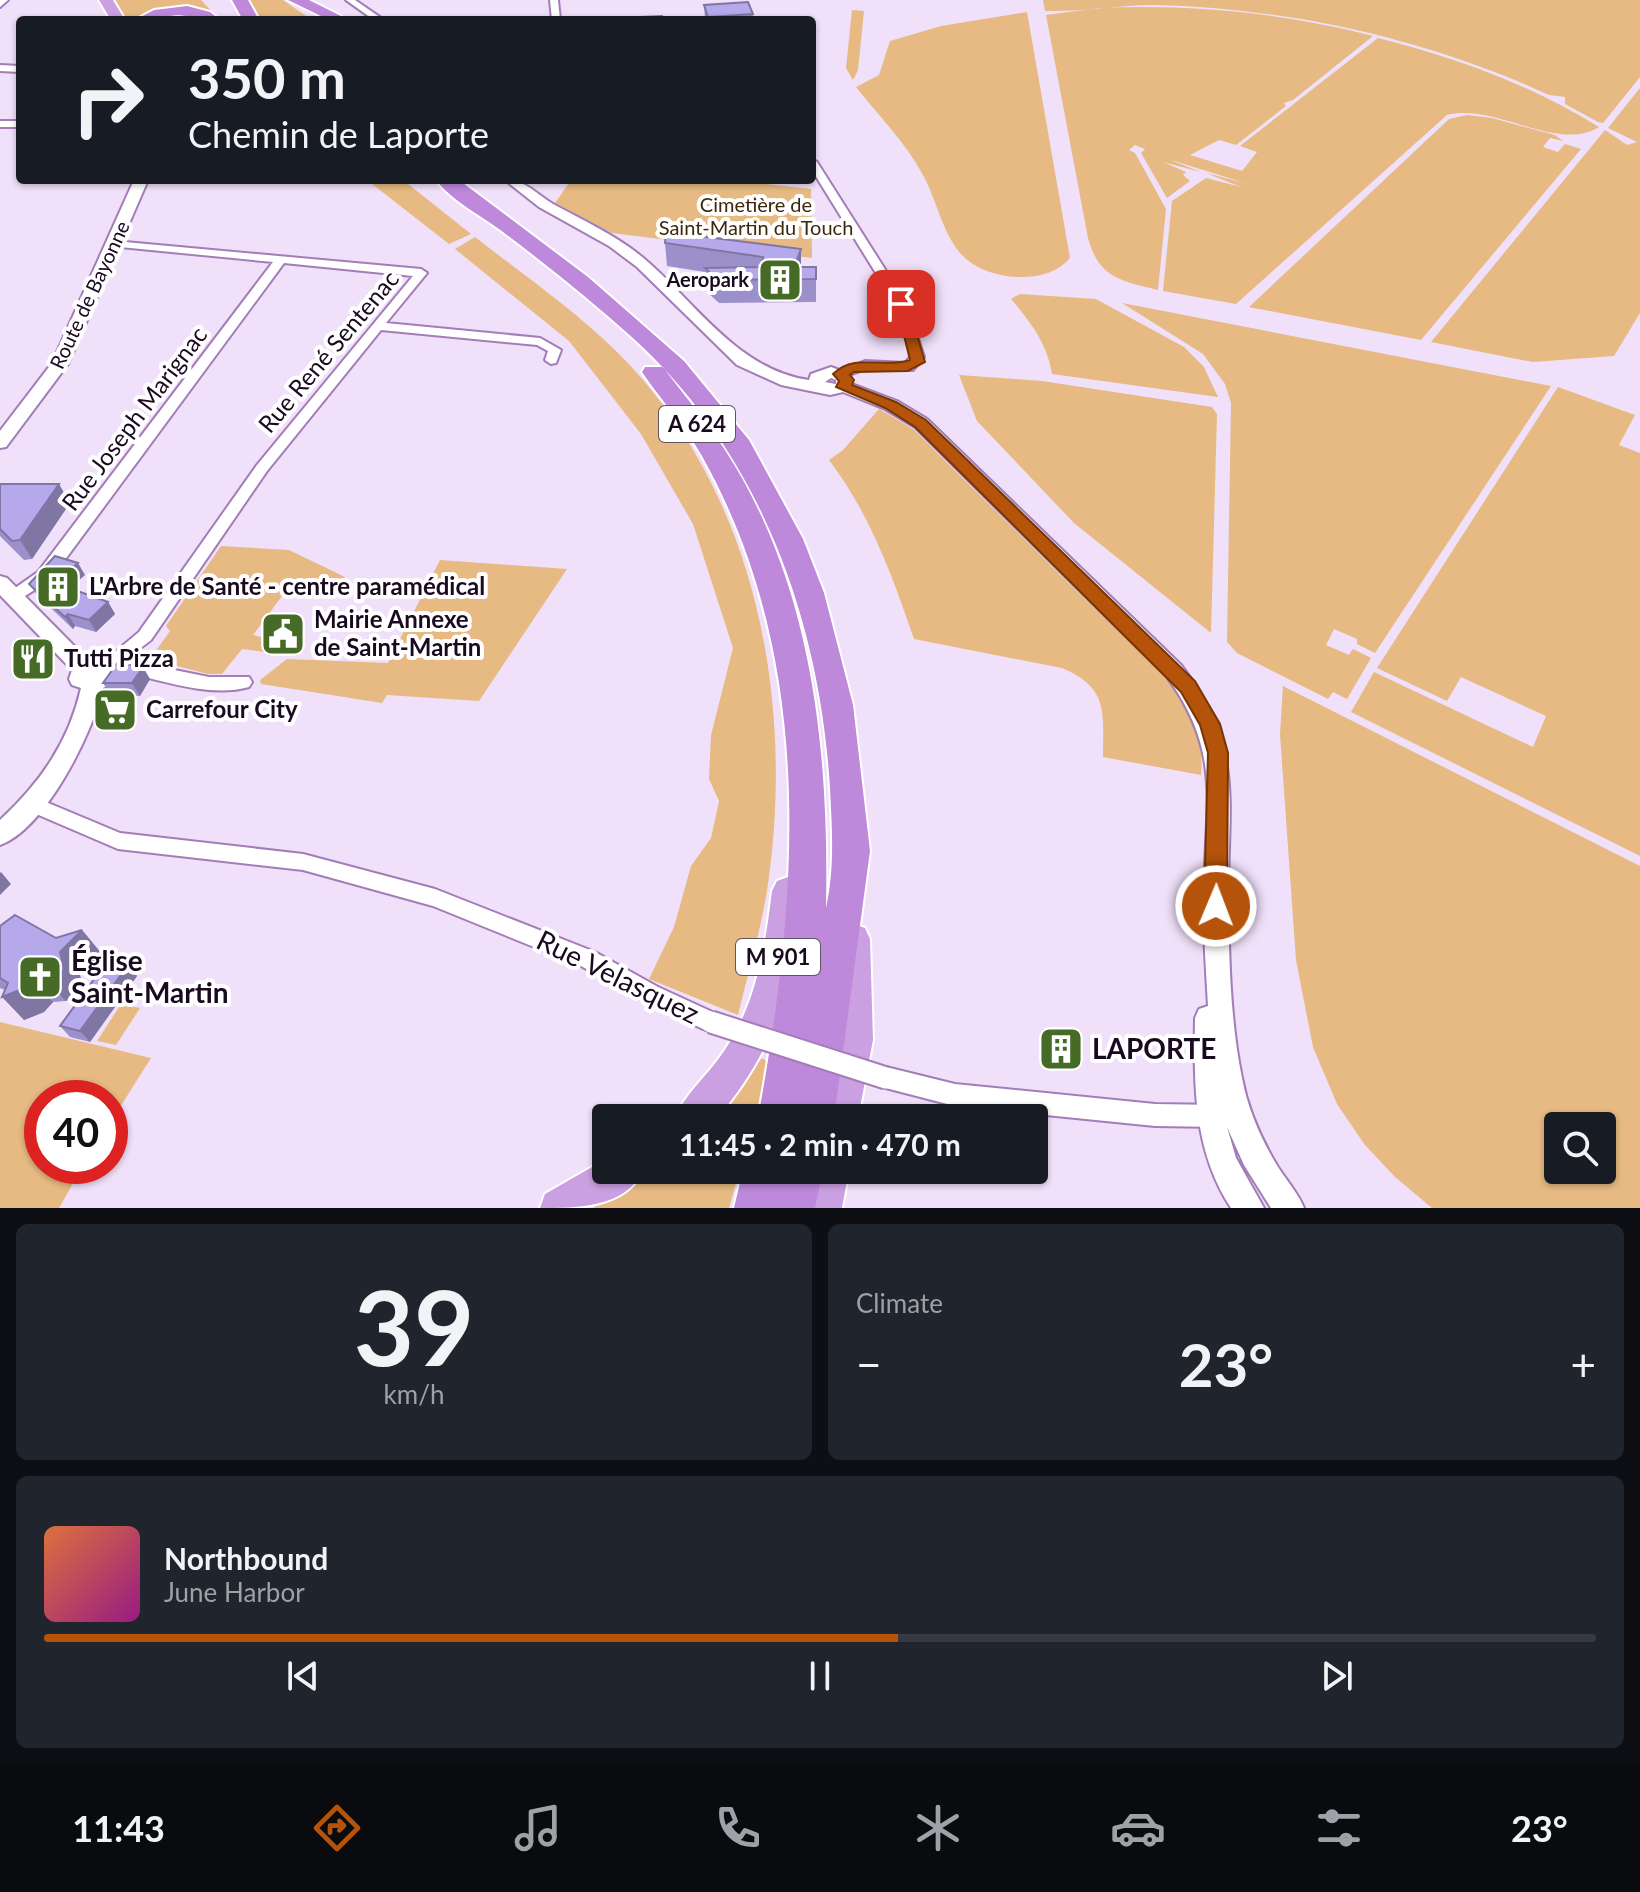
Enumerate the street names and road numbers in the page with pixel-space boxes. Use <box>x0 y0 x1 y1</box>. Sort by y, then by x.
street label: Route de Bayonne <box>44 217 134 373</box>
street label: Rue René Sentenac <box>252 264 404 438</box>
street label: Rue Joseph Marignac <box>55 320 212 516</box>
road number: A 624 <box>659 406 735 442</box>
street label: Rue Velasquez <box>532 922 705 1030</box>
road number: M 901 <box>736 939 820 975</box>

